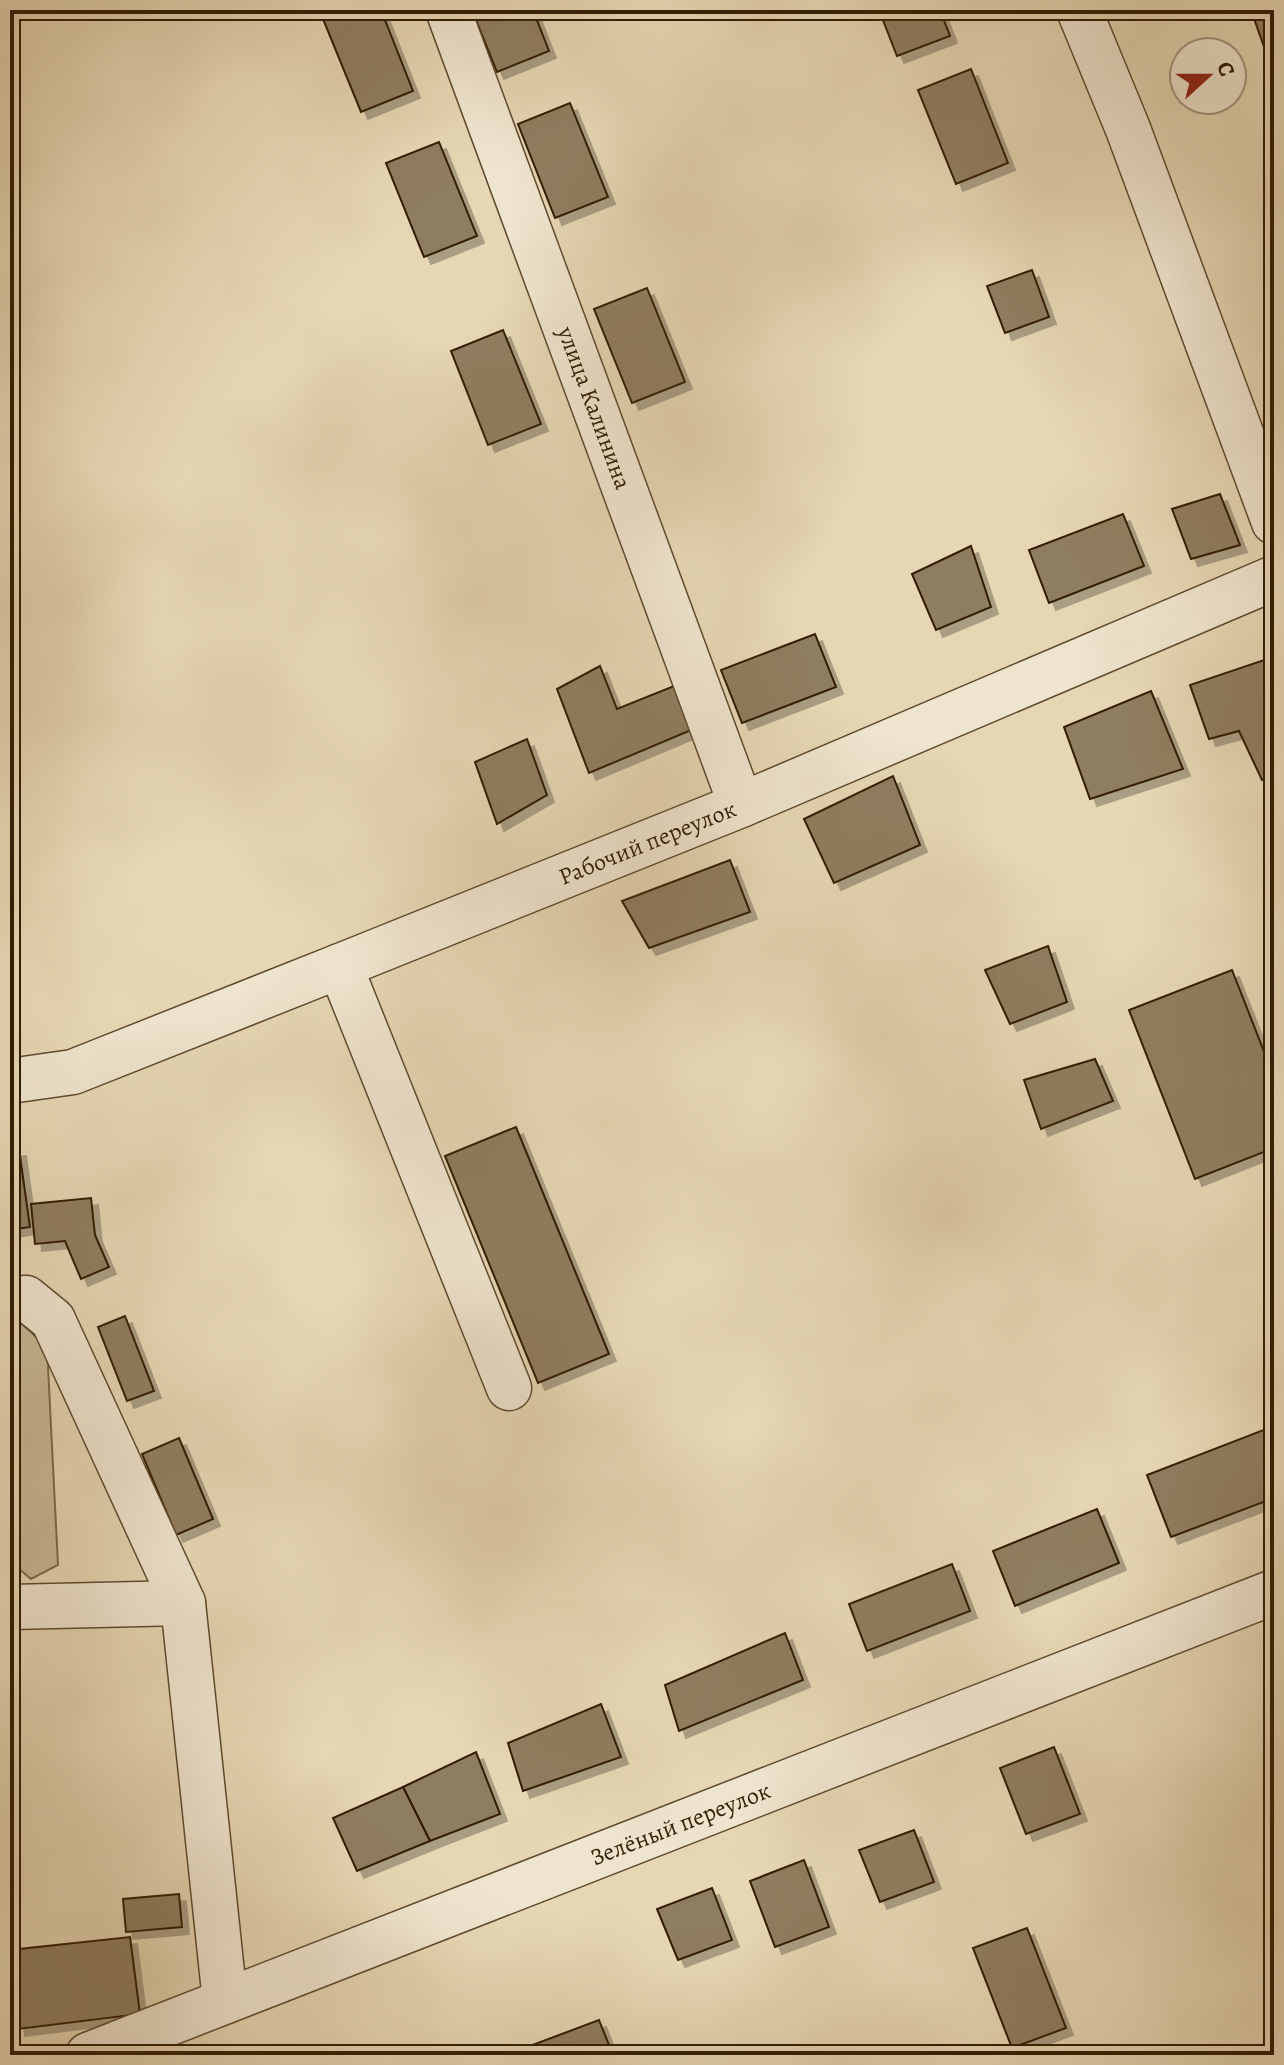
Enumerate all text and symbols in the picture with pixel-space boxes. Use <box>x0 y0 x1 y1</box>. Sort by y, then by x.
north arrow <box>1168 36 1248 116</box>
text: С <box>1209 57 1242 81</box>
street label: улица Калинина <box>550 321 639 494</box>
street label: Рабочий переулок <box>554 793 741 893</box>
street label: Зелёный переулок <box>586 1774 775 1873</box>

